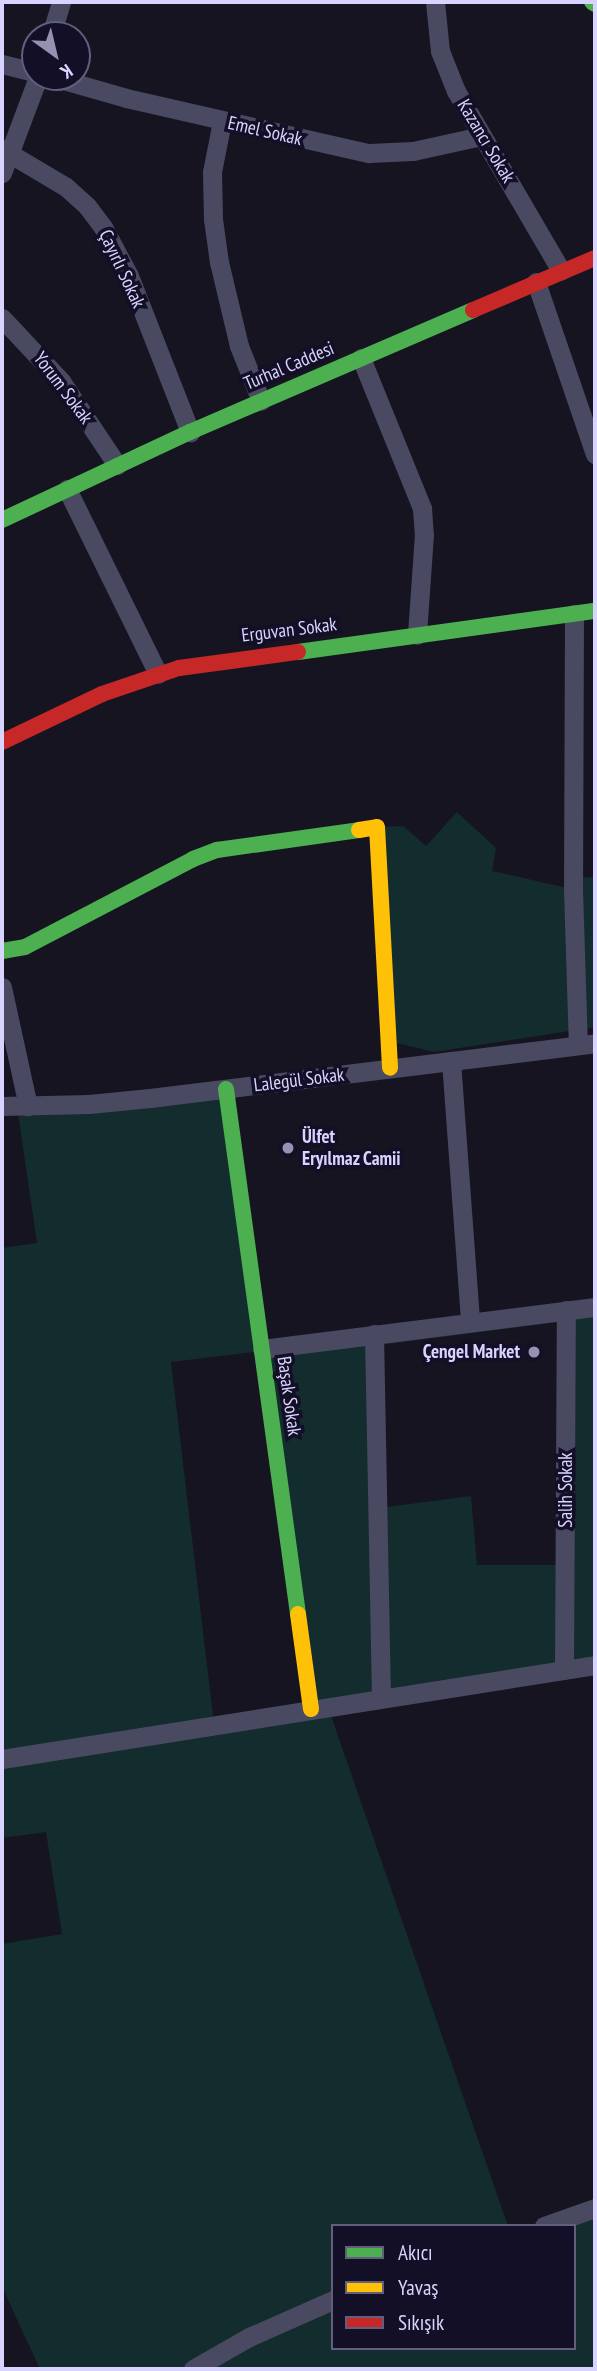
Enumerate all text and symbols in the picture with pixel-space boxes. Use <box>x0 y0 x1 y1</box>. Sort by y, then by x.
north arrow <box>21 21 91 91</box>
text: K <box>56 59 77 84</box>
street label: Kazancı Sokak <box>452 95 520 187</box>
street label: Emel Sokak <box>226 111 304 151</box>
street label: Çayırlı Sokak <box>94 226 150 312</box>
street label: Turhal Caddesi <box>241 337 337 395</box>
street label: Yorum Sokak <box>29 348 97 428</box>
street label: Erguvan Sokak <box>240 613 338 647</box>
street label: Lalegül Sokak <box>252 1063 346 1097</box>
place label: Ülfet Eryılmaz Camii <box>302 1126 401 1170</box>
marker: Ülfet Eryılmaz Camii <box>280 1140 296 1156</box>
place label: Çengel Market <box>423 1341 520 1363</box>
marker: Çengel Market <box>526 1344 542 1360</box>
street label: Başak Sokak <box>272 1354 306 1438</box>
street label: Salih Sokak <box>555 1452 577 1528</box>
legend <box>331 2224 576 2350</box>
text: Akıcı <box>398 2239 433 2266</box>
text: Yavaş <box>398 2274 438 2301</box>
text: Sıkışık <box>398 2309 444 2336</box>

